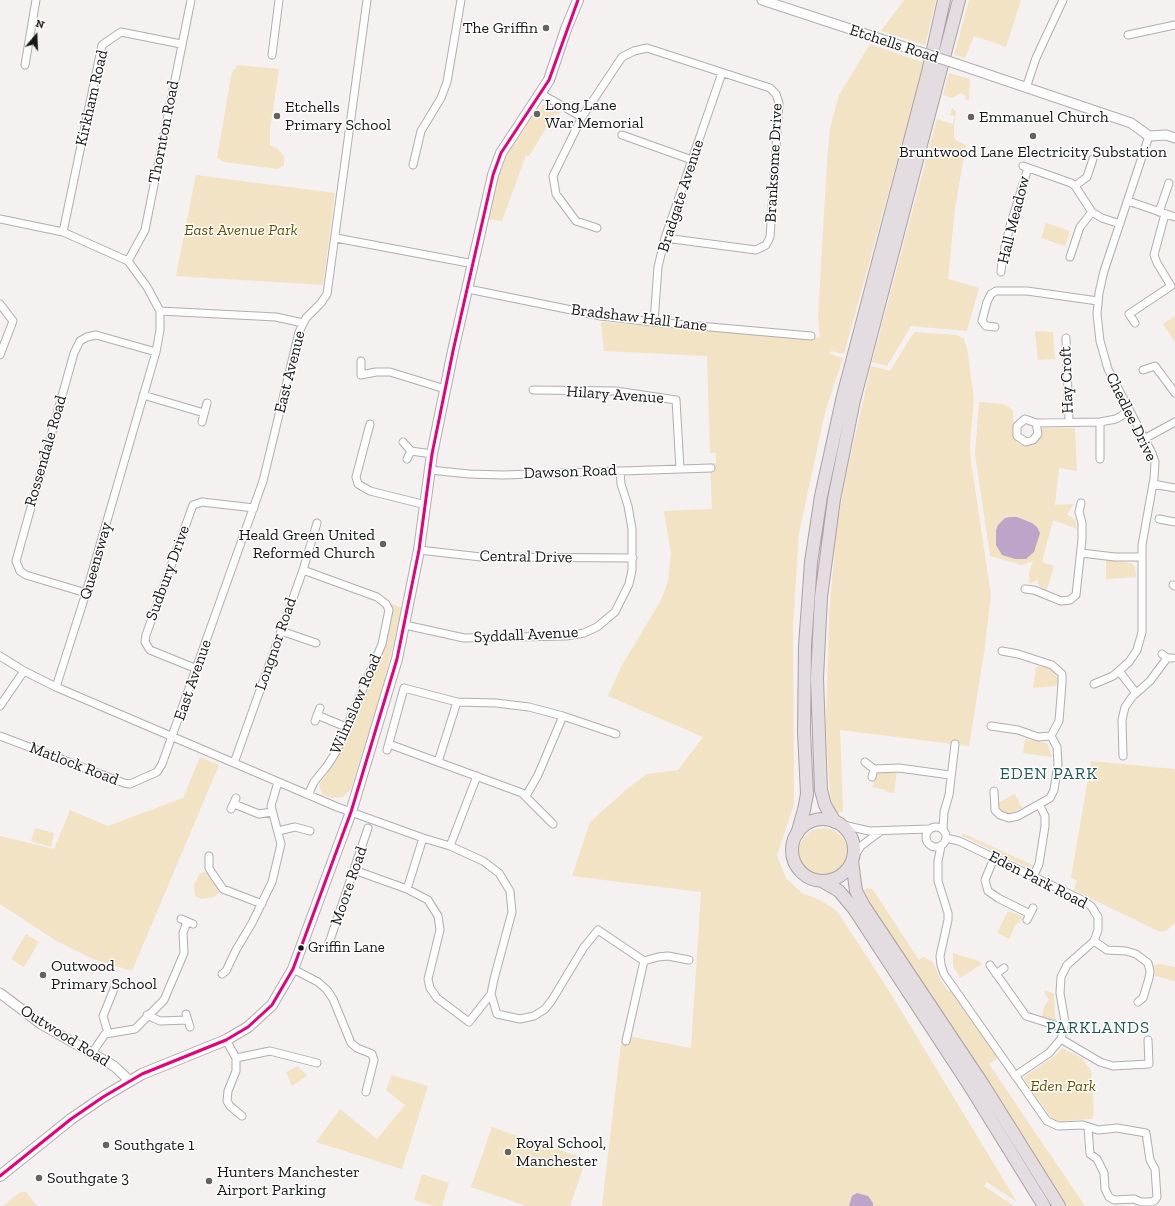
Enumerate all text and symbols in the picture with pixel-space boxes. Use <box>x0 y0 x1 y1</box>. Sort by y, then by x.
north arrow <box>16 16 56 56</box>
text: N <box>34 17 46 32</box>
place label: The Griffin <box>463 18 538 38</box>
street label: Etchells Road <box>847 21 941 67</box>
marker: The Griffin <box>541 23 551 33</box>
street label: Kirkham Road <box>72 48 112 148</box>
street label: Thornton Road <box>145 79 183 185</box>
place label: Long Lane War Memorial <box>545 95 644 133</box>
place label: Etchells Primary School <box>285 97 391 135</box>
street label: Branksome Drive <box>761 103 787 223</box>
place label: Emmanuel Church <box>979 107 1109 127</box>
marker: Long Lane War Memorial <box>532 109 542 119</box>
marker: Etchells Primary School <box>272 111 282 121</box>
marker: Emmanuel Church <box>966 112 976 122</box>
marker: Bruntwood Lane Electricity Substation <box>1028 131 1038 141</box>
street label: Bradgate Avenue <box>654 137 708 255</box>
place label: Bruntwood Lane Electricity Substation <box>899 142 1167 162</box>
street label: Hall Meadow <box>994 174 1034 266</box>
park label: East Avenue Park <box>184 220 298 240</box>
street label: Bradshaw Hall Lane <box>570 300 708 336</box>
street label: East Avenue <box>270 329 310 415</box>
street label: Hay Croft <box>1056 346 1078 414</box>
street label: Chedlee Drive <box>1101 370 1161 464</box>
street label: Hilary Avenue <box>566 382 664 408</box>
street label: Rossendale Road <box>21 393 71 509</box>
street label: Dawson Road <box>523 461 617 483</box>
street label: Queensway <box>76 520 116 602</box>
street label: Sudbury Drive <box>142 523 194 623</box>
place label: Heald Green United Reformed Church <box>239 525 375 563</box>
marker: Heald Green United Reformed Church <box>378 539 388 549</box>
street label: Central Drive <box>479 547 573 567</box>
street label: Longnor Road <box>251 595 301 693</box>
street label: Syddall Avenue <box>473 623 579 647</box>
street label: East Avenue <box>170 637 216 723</box>
street label: Wilmslow Road <box>326 651 386 757</box>
street label: Matlock Road <box>27 738 121 790</box>
district label: EDEN PARK <box>1000 764 1098 784</box>
street label: Moore Road <box>327 844 371 928</box>
street label: Eden Park Road <box>985 847 1091 913</box>
place label: Griffin Lane <box>308 939 385 957</box>
marker: Griffin Lane <box>296 943 306 953</box>
place label: Outwood Primary School <box>51 956 157 994</box>
marker: Outwood Primary School <box>38 970 48 980</box>
street label: Outwood Road <box>17 1001 113 1071</box>
district label: PARKLANDS <box>1046 1018 1150 1038</box>
park label: Eden Park <box>1030 1076 1096 1096</box>
place label: Royal School, Manchester <box>516 1133 606 1171</box>
place label: Southgate 1 <box>114 1135 194 1155</box>
marker: Southgate 1 <box>101 1140 111 1150</box>
marker: Royal School, Manchester <box>503 1147 513 1157</box>
place label: Hunters Manchester Airport Parking <box>217 1162 360 1200</box>
place label: Southgate 3 <box>47 1168 129 1188</box>
marker: Southgate 3 <box>34 1173 44 1183</box>
marker: Hunters Manchester Airport Parking <box>204 1176 214 1186</box>

